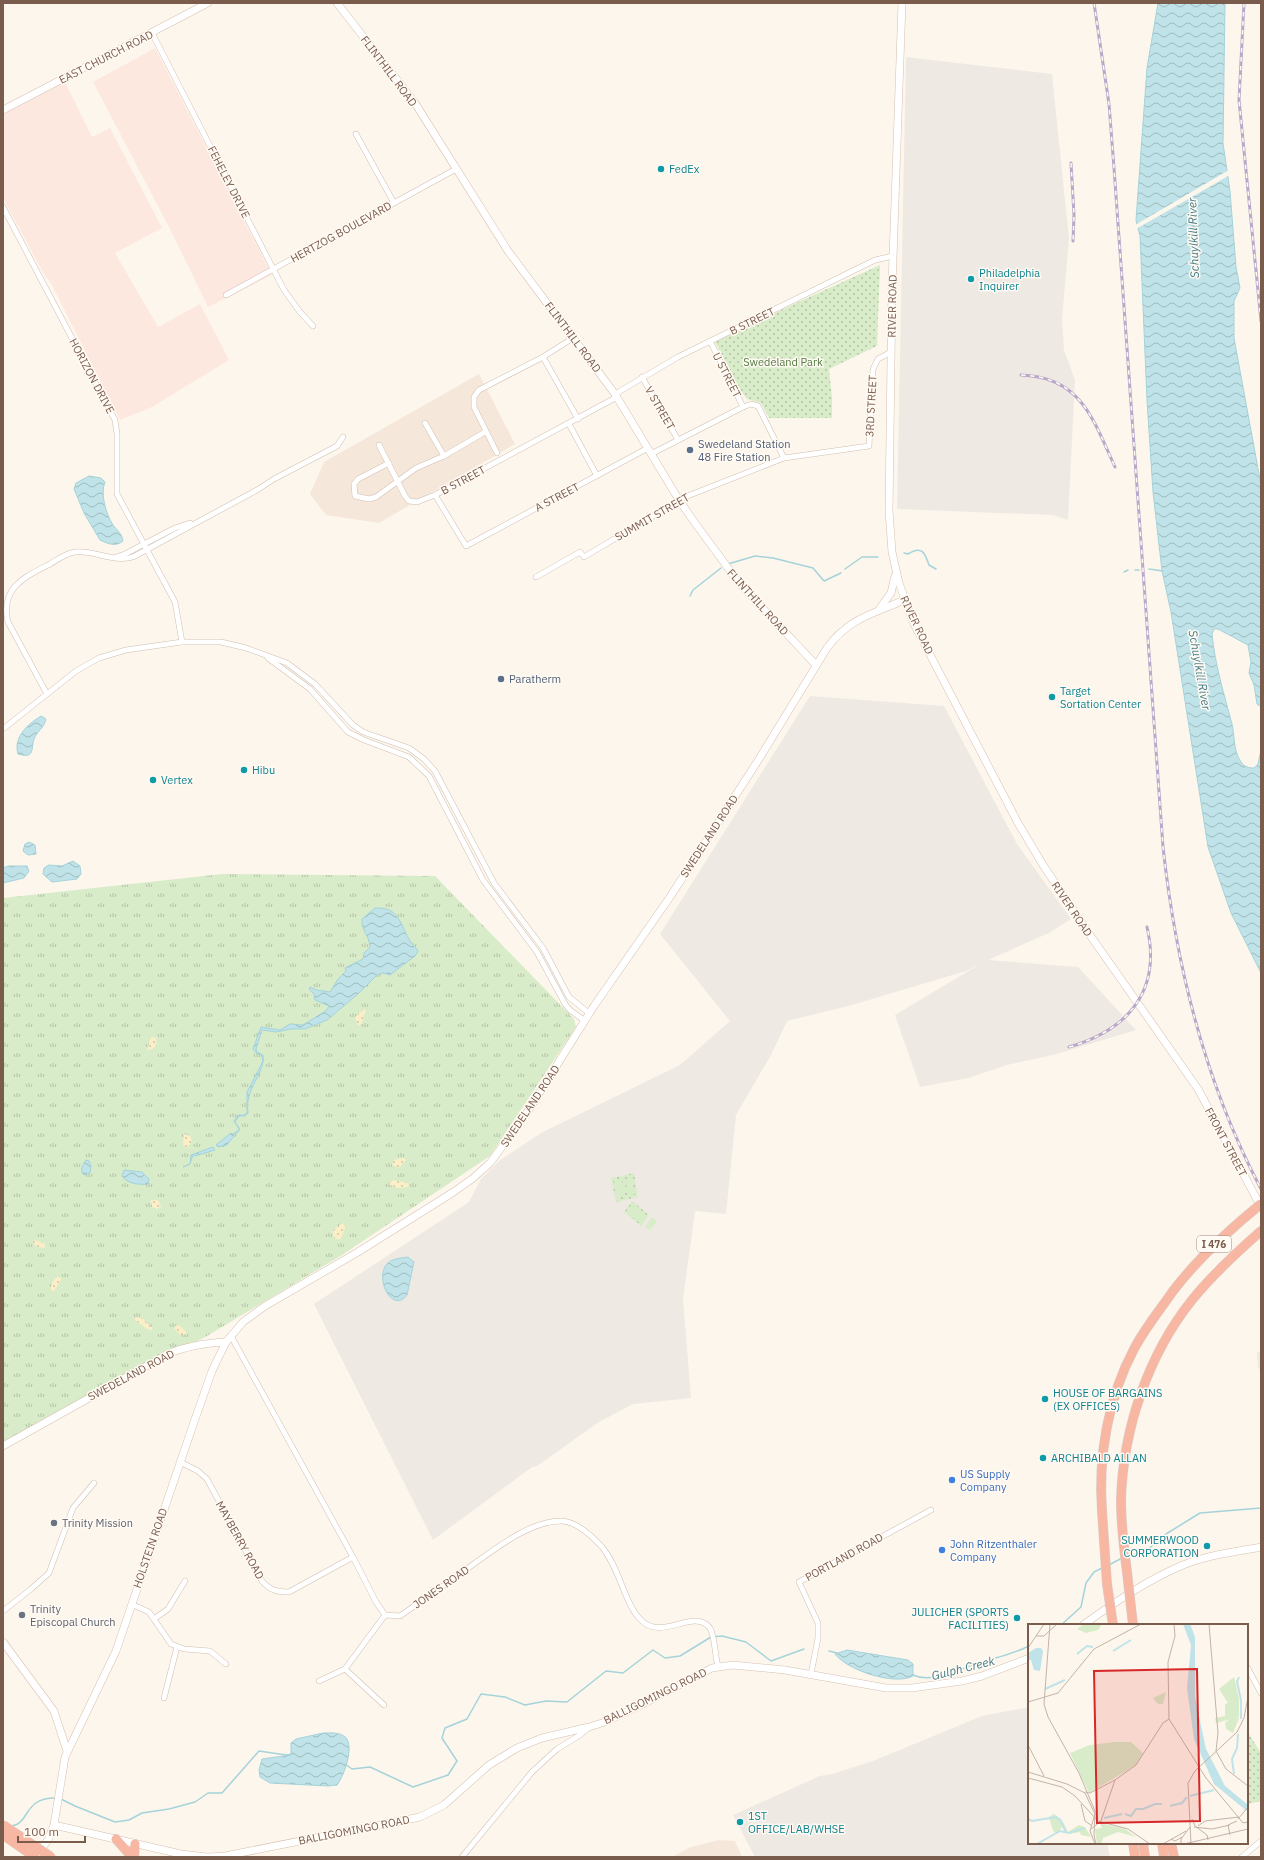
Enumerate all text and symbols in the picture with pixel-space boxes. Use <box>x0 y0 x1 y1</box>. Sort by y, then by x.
street label: EAST CHURCH ROAD <box>57 27 155 87</box>
street label: FLINTHILL ROAD <box>358 33 420 109</box>
street label: FEHELEY DRIVE <box>205 143 253 221</box>
place label: FedEx <box>669 162 700 176</box>
marker: FedEx <box>656 164 666 174</box>
water label: Schuylkill River <box>1184 197 1202 279</box>
street label: HERTZOG BOULEVARD <box>288 198 394 266</box>
place label: Philadelphia Inquirer <box>979 266 1040 293</box>
street label: RIVER ROAD <box>884 274 900 338</box>
marker: Philadelphia Inquirer <box>966 274 976 284</box>
street label: FLINTHILL ROAD <box>542 299 604 375</box>
street label: B STREET <box>727 304 777 338</box>
street label: HORIZON DRIVE <box>66 336 118 416</box>
street label: U STREET <box>710 350 745 401</box>
park label: Swedeland Park <box>743 355 823 369</box>
street label: 3RD STREET <box>862 374 880 437</box>
street label: V STREET <box>642 384 678 433</box>
place label: Swedeland Station 48 Fire Station <box>698 437 790 464</box>
marker: Swedeland Station 48 Fire Station <box>685 445 695 455</box>
street label: B STREET <box>438 462 488 498</box>
street label: A STREET <box>532 479 582 515</box>
street label: SUMMIT STREET <box>612 490 692 544</box>
street label: FLINTHILL ROAD <box>724 566 792 638</box>
street label: RIVER ROAD <box>897 593 937 657</box>
water label: Schuylkill River <box>1186 629 1214 712</box>
place label: Paratherm <box>509 672 561 686</box>
marker: Paratherm <box>496 674 506 684</box>
place label: Target Sortation Center <box>1060 684 1141 711</box>
marker: Target Sortation Center <box>1047 692 1057 702</box>
place label: Hibu <box>252 763 275 777</box>
marker: Hibu <box>239 765 249 775</box>
place label: Vertex <box>161 773 193 787</box>
marker: Vertex <box>148 775 158 785</box>
street label: SWEDELAND ROAD <box>677 792 741 880</box>
street label: RIVER ROAD <box>1049 879 1095 939</box>
street label: SWEDELAND ROAD <box>497 1062 563 1150</box>
street label: FRONT STREET <box>1202 1105 1250 1180</box>
road number: I 476 <box>1197 1236 1231 1252</box>
street label: SWEDELAND ROAD <box>85 1346 177 1404</box>
place label: HOUSE OF BARGAINS (EX OFFICES) <box>1053 1386 1162 1413</box>
marker: HOUSE OF BARGAINS (EX OFFICES) <box>1040 1394 1050 1404</box>
place label: ARCHIBALD ALLAN <box>1051 1451 1147 1465</box>
marker: ARCHIBALD ALLAN <box>1038 1453 1048 1463</box>
place label: US Supply Company <box>960 1467 1011 1494</box>
marker: US Supply Company <box>947 1475 957 1485</box>
street label: MAYBERRY ROAD <box>213 1498 267 1582</box>
street label: HOLSTEIN ROAD <box>130 1506 170 1590</box>
place label: Trinity Mission <box>62 1516 133 1530</box>
marker: Trinity Mission <box>49 1518 59 1528</box>
street label: PORTLAND ROAD <box>803 1530 885 1584</box>
place label: SUMMERWOOD CORPORATION <box>1121 1533 1199 1560</box>
place label: John Ritzenthaler Company <box>950 1537 1037 1564</box>
marker: SUMMERWOOD CORPORATION <box>1202 1541 1212 1551</box>
marker: John Ritzenthaler Company <box>937 1545 947 1555</box>
street label: JONES ROAD <box>410 1562 472 1612</box>
place label: Trinity Episcopal Church <box>30 1602 115 1629</box>
place label: JULICHER (SPORTS FACILITIES) <box>911 1605 1009 1632</box>
marker: Trinity Episcopal Church <box>17 1610 27 1620</box>
marker: JULICHER (SPORTS FACILITIES) <box>1012 1613 1022 1623</box>
inset map <box>1028 1624 1248 1844</box>
water label: Gulph Creek <box>930 1653 997 1683</box>
street label: BALLIGOMINGO ROAD <box>601 1665 709 1727</box>
place label: 1ST OFFICE/LAB/WHSE <box>748 1809 845 1836</box>
street label: BALLIGOMINGO ROAD <box>297 1812 411 1848</box>
marker: 1ST OFFICE/LAB/WHSE <box>735 1817 745 1827</box>
scale bar <box>18 1818 85 1844</box>
text: 100 m <box>24 1824 59 1839</box>

